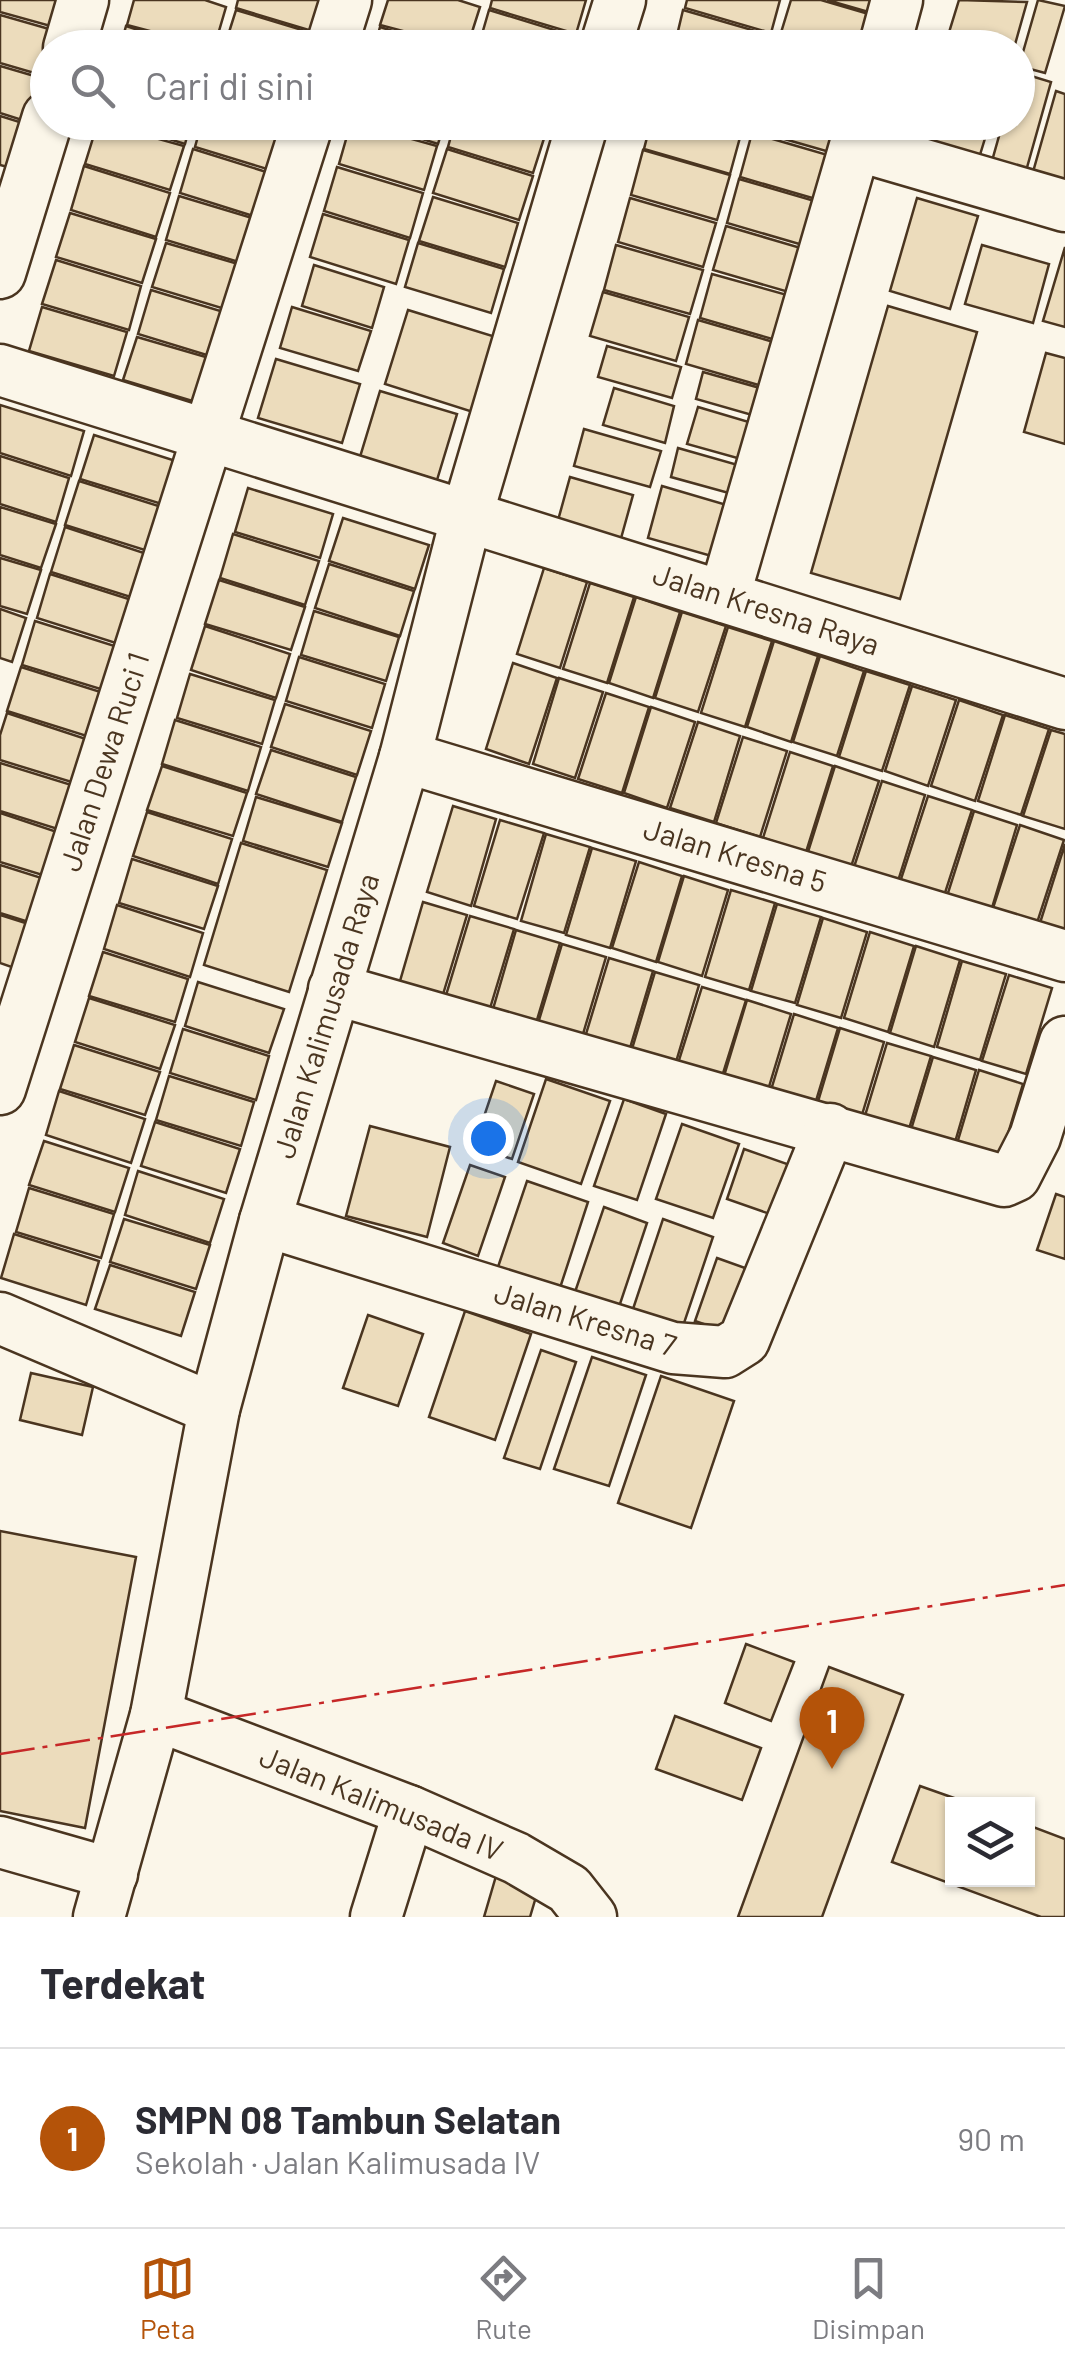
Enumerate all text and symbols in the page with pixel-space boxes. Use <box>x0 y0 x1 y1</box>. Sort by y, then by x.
search box <box>30 30 1035 140</box>
icon: search <box>65 58 120 113</box>
text: Cari di sini <box>145 62 315 108</box>
street label: Jalan Kresna Raya <box>649 554 884 662</box>
street label: Jalan Dewa Ruci 1 <box>51 647 155 875</box>
street label: Jalan Kresna 5 <box>640 809 831 899</box>
street label: Jalan Kalimusada Raya <box>265 869 386 1162</box>
your location <box>463 1113 514 1164</box>
street label: Jalan Kresna 7 <box>490 1273 681 1363</box>
pin: 1 <box>800 1686 864 1769</box>
street label: Jalan Kalimusada IV <box>255 1737 509 1867</box>
map controls <box>945 1797 1035 1887</box>
button: layers <box>945 1797 1035 1887</box>
text: Terdekat <box>40 1957 205 2007</box>
text: SMPN 08 Tambun Selatan <box>135 2096 561 2142</box>
text: 1 <box>67 2119 78 2157</box>
text: 90 m <box>957 2119 1025 2157</box>
text: Sekolah · Jalan Kalimusada IV <box>135 2142 540 2180</box>
tab: Peta <box>140 2251 195 2345</box>
tab: Rute <box>475 2251 532 2345</box>
tab: Disimpan <box>812 2251 925 2345</box>

